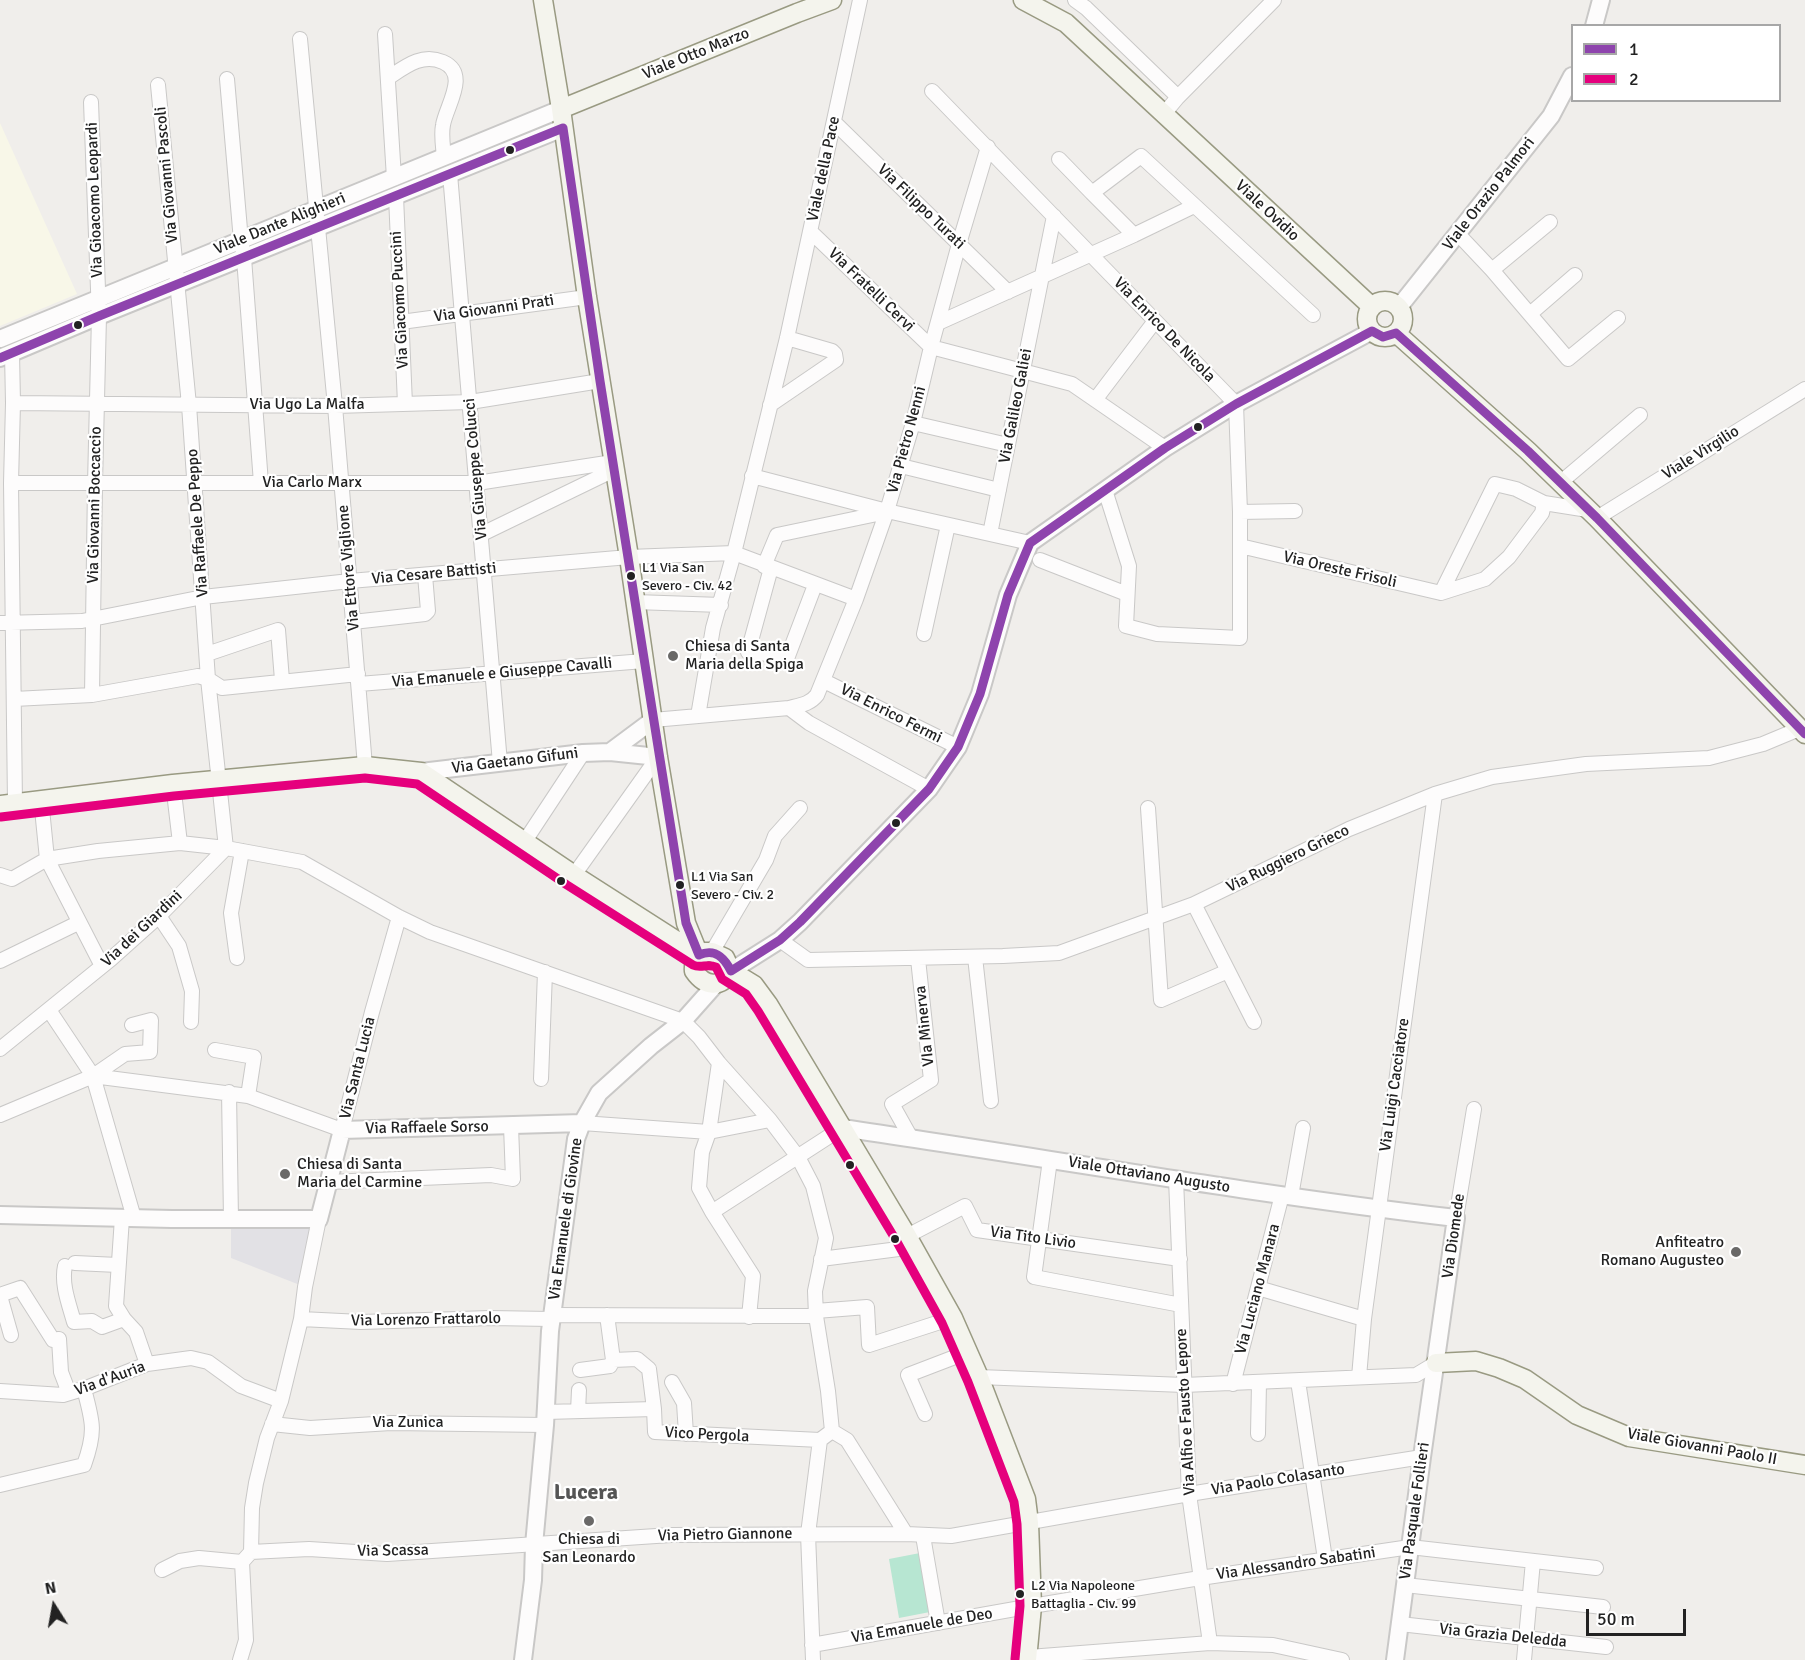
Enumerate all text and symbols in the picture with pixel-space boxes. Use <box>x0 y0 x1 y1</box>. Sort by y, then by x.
street label: Viale Otto Marzo <box>640 24 752 84</box>
legend <box>1571 24 1781 102</box>
text: 1 <box>1629 38 1639 60</box>
text: 2 <box>1629 68 1639 90</box>
street label: Via Giovanni Pascoli <box>151 106 183 244</box>
street label: Viale della Pace <box>803 115 845 223</box>
street label: Via Gioacomo Leopardi <box>83 122 107 278</box>
street label: Viale Orazio Palmori <box>1439 134 1539 254</box>
unlabelled marker <box>504 144 516 156</box>
street label: Via Filippo Turati <box>873 160 969 254</box>
street label: Viale Ovidio <box>1231 176 1303 246</box>
street label: Viale Dante Alighieri <box>211 189 349 259</box>
street label: Via Giacomo Puccini <box>387 230 413 370</box>
street label: Via Fratelli Cervi <box>824 244 918 336</box>
street label: Via Enrico De Nicola <box>1109 274 1219 386</box>
street label: Via Giovanni Prati <box>433 291 555 327</box>
unlabelled marker <box>72 319 84 331</box>
street label: Via Galileo Galiei <box>995 347 1037 465</box>
street label: Via Pietro Nenni <box>883 384 931 496</box>
street label: Via Ugo La Malfa <box>249 395 365 415</box>
street label: Via Giuseppe Colucci <box>460 397 492 541</box>
unlabelled marker <box>1192 421 1204 433</box>
street label: Viale Virgilio <box>1659 422 1743 484</box>
street label: Via Giovanni Boccaccio <box>84 426 106 584</box>
street label: Via Raffaele De Peppo <box>183 448 213 598</box>
street label: Via Carlo Marx <box>262 473 362 493</box>
street label: Via Ettore Viglione <box>334 504 364 632</box>
street label: Via Oreste Frisoli <box>1281 548 1399 592</box>
street label: Via Cesare Battisti <box>371 559 497 589</box>
place label: L1 Via San Severo - Civ. 42 <box>642 560 733 592</box>
marker: L1 Via San Severo - Civ. 42 <box>625 570 637 582</box>
place label: Chiesa di Santa Maria della Spiga <box>685 637 804 675</box>
marker: Chiesa di Santa Maria della Spiga <box>666 649 680 663</box>
street label: Via Emanuele e Giuseppe Cavalli <box>391 654 613 692</box>
street label: Via Enrico Fermi <box>837 680 945 748</box>
street label: Via Gaetano Gifuni <box>451 744 579 778</box>
unlabelled marker <box>890 817 902 829</box>
street label: Via Ruggiero Grieco <box>1223 821 1353 897</box>
place label: L1 Via San Severo - Civ. 2 <box>691 869 774 902</box>
unlabelled marker <box>555 875 567 887</box>
marker: L1 Via San Severo - Civ. 2 <box>674 879 686 891</box>
street label: Via dei Giardini <box>97 887 187 971</box>
street label: VIa Minerva <box>911 985 939 1067</box>
street label: Via Santa Lucia <box>336 1015 380 1121</box>
street label: Via Luigi Cacciatore <box>1376 1017 1414 1153</box>
street label: Via Raffaele Sorso <box>365 1117 489 1139</box>
street label: Via Emanuele di Giovine <box>545 1137 587 1301</box>
street label: Viale Ottaviano Augusto <box>1067 1153 1231 1197</box>
place label: Chiesa di Santa Maria del Carmine <box>297 1155 422 1193</box>
unlabelled marker <box>844 1159 856 1171</box>
marker: Chiesa di Santa Maria del Carmine <box>278 1167 292 1181</box>
street label: Via Diomede <box>1439 1192 1469 1280</box>
street label: Via Tito Livio <box>989 1222 1077 1254</box>
street label: Via Luciano Manara <box>1231 1222 1285 1356</box>
unlabelled marker <box>889 1233 901 1245</box>
place label: Anfiteatro Romano Augusteo <box>1601 1233 1724 1271</box>
marker: Anfiteatro Romano Augusteo <box>1729 1245 1743 1259</box>
street label: Via Lorenzo Frattarolo <box>351 1309 501 1331</box>
street label: Via Alfio e Fausto Lepore <box>1172 1328 1200 1496</box>
street label: Via d'Auria <box>72 1357 148 1401</box>
street label: Via Zunica <box>372 1413 444 1433</box>
street label: Vico Pergola <box>664 1423 750 1447</box>
street label: Viale Giovanni Paolo II <box>1625 1424 1779 1470</box>
street label: Via Pasquale Follieri <box>1396 1441 1434 1581</box>
street label: Via Paolo Colasanto <box>1210 1460 1346 1500</box>
district label: Lucera <box>554 1480 618 1506</box>
marker: Chiesa di San Leonardo <box>582 1514 596 1528</box>
street label: Via Pietro Giannone <box>657 1524 793 1546</box>
place label: Chiesa di San Leonardo <box>543 1530 635 1568</box>
street label: Via Scassa <box>357 1541 429 1561</box>
street label: Via Alessandro Sabatini <box>1215 1543 1377 1585</box>
north arrow <box>24 1576 84 1636</box>
text: N <box>43 1577 58 1599</box>
place label: L2 Via Napoleone Battaglia - Civ. 99 <box>1031 1578 1136 1610</box>
marker: L2 Via Napoleone Battaglia - Civ. 99 <box>1014 1588 1026 1600</box>
scale bar <box>1589 1597 1690 1635</box>
street label: Via Emanuele de Deo <box>850 1604 994 1648</box>
text: 50 m <box>1597 1608 1635 1630</box>
street label: Via Grazia Deledda <box>1438 1620 1568 1652</box>

